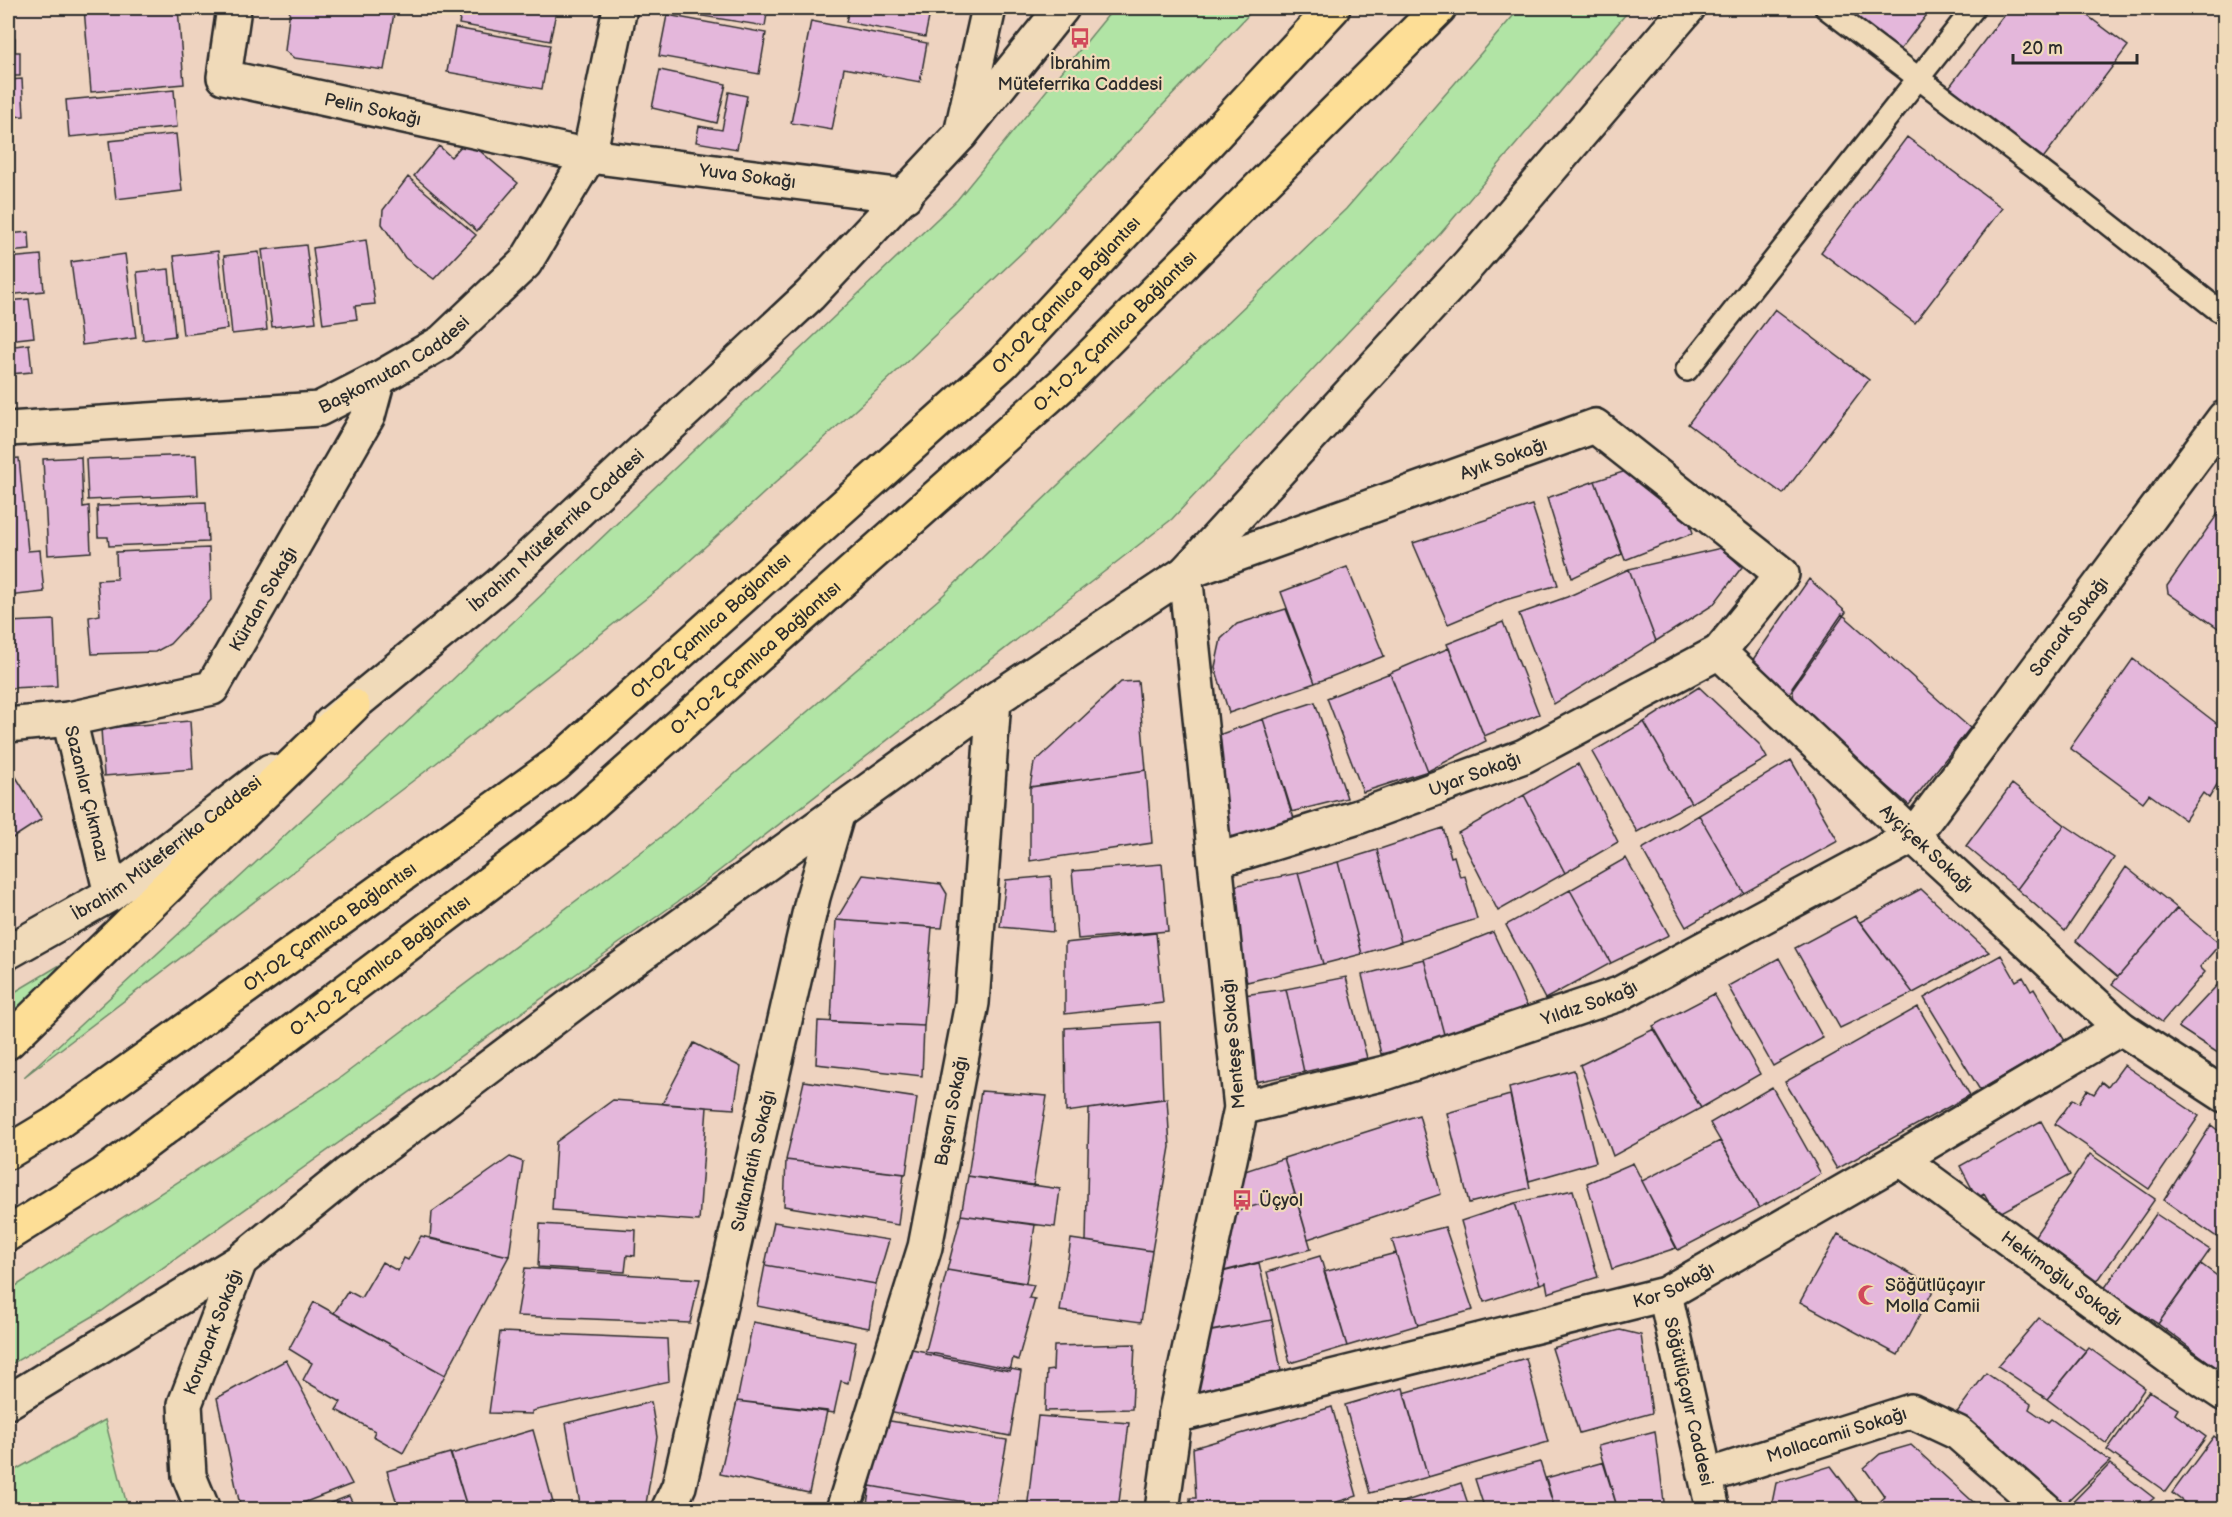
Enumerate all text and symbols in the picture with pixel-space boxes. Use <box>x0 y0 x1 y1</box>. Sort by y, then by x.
bus stop icon: İbrahim Müteferrika Caddesi <box>1068 26 1092 50</box>
scale bar <box>2013 27 2138 65</box>
text: 20 m <box>2022 38 2063 59</box>
place label: İbrahim Müteferrika Caddesi <box>997 52 1163 95</box>
street label: Pelin Sokağı <box>322 89 423 130</box>
street label: Yuva Sokağı <box>697 160 797 193</box>
street label: O1-O2 Çamlıca Bağlantısı <box>988 212 1145 378</box>
street label: O-1-O-2 Çamlıca Bağlantısı <box>1029 246 1201 416</box>
street label: Başkomutan Caddesi <box>315 312 474 418</box>
street label: Ayık Sokağı <box>1457 434 1550 485</box>
street label: İbrahim Müteferrika Caddesi <box>464 445 649 617</box>
street label: Kürdan Sokağı <box>225 543 302 655</box>
street label: O1-O2 Çamlıca Bağlantısı <box>626 549 795 703</box>
street label: Sancak Sokağı <box>2025 573 2113 681</box>
street label: O-1-O-2 Çamlıca Bağlantısı <box>666 577 845 739</box>
street label: Sazanlar Çıkmazı <box>60 724 113 864</box>
street label: Uyar Sokağı <box>1426 748 1524 801</box>
street label: İbrahim Müteferrika Caddesi <box>68 772 266 925</box>
street label: Ayçiçek Sokağı <box>1875 800 1978 897</box>
street label: O1-O2 Çamlıca Bağlantısı <box>240 858 421 996</box>
street label: O-1-O-2 Çamlıca Bağlantısı <box>286 891 475 1041</box>
street label: Yıldız Sokağı <box>1538 976 1641 1031</box>
street label: Menteşe Sokağı <box>1217 978 1250 1110</box>
street label: Başarı Sokağı <box>931 1054 973 1168</box>
street label: Sultanfatih Sokağı <box>727 1088 780 1234</box>
bus stop icon: Üçyol <box>1230 1188 1254 1212</box>
place label: Üçyol <box>1259 1189 1303 1211</box>
street label: Hekimoğlu Sokağı <box>1997 1227 2126 1330</box>
street label: Kor Sokağı <box>1631 1258 1718 1313</box>
street label: Korupark Sokağı <box>179 1266 247 1398</box>
place label: Söğütlüçayır Molla Camii <box>1885 1275 1985 1317</box>
mosque icon: Söğütlüçayır Molla Camii <box>1856 1283 1880 1307</box>
street label: Söğütlüçayır Caddesi <box>1659 1315 1717 1488</box>
street label: Mollacamii Sokağı <box>1764 1403 1909 1467</box>

